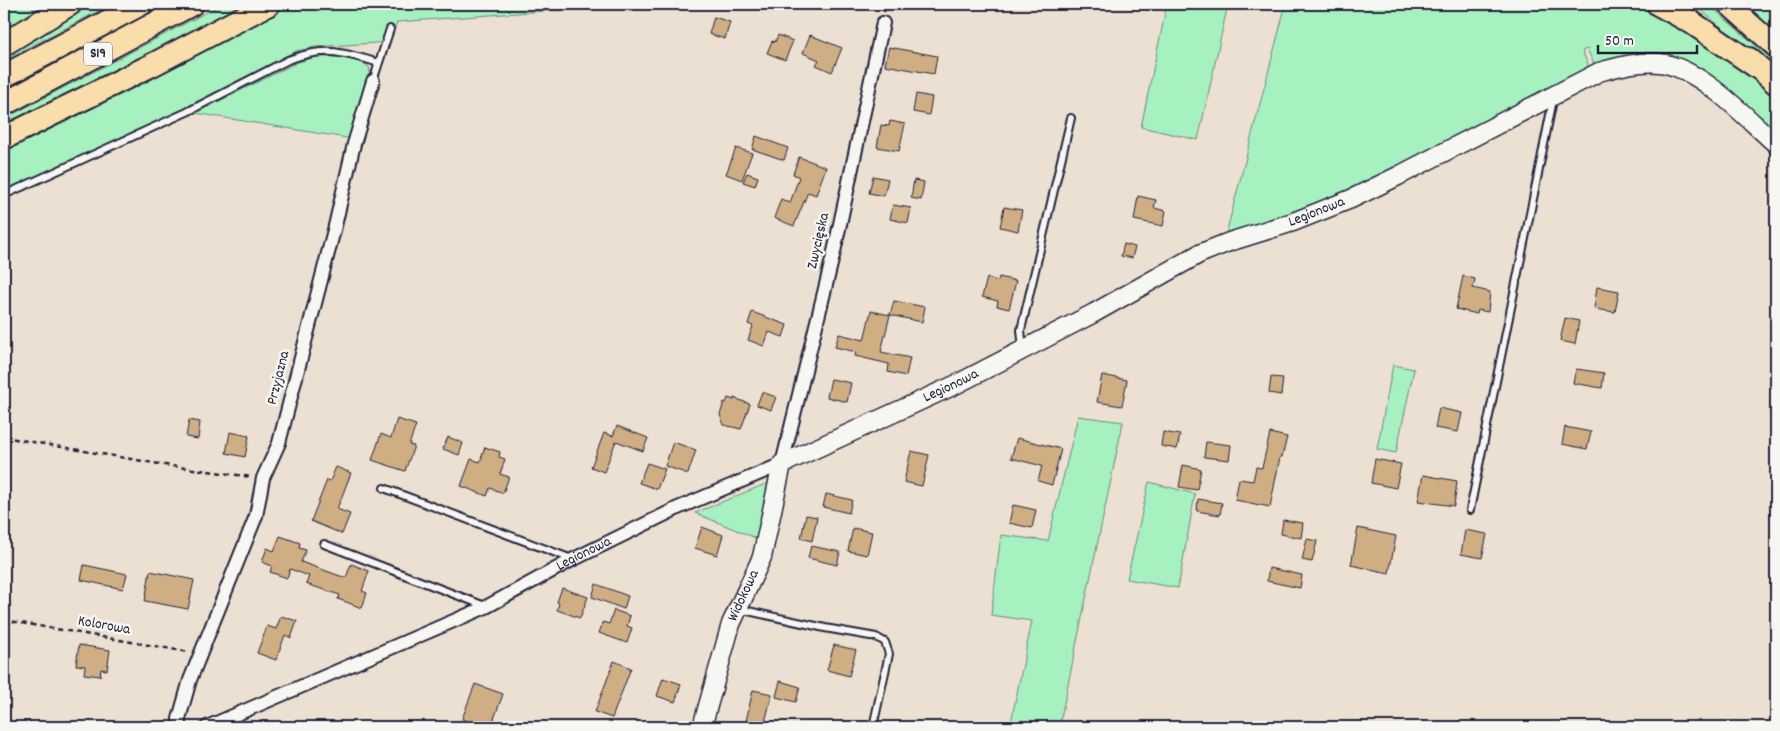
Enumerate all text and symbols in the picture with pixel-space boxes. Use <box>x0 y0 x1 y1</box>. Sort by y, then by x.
scale bar <box>1598 22 1696 54</box>
text: 50 m <box>1605 31 1634 53</box>
road number: S19 <box>84 42 112 66</box>
street label: Legionowa <box>1286 191 1349 234</box>
street label: Zwycięska <box>802 210 836 271</box>
street label: Przyjazna <box>262 348 297 407</box>
street label: Legionowa <box>920 363 983 409</box>
street label: Legionowa <box>552 531 616 578</box>
street label: Widokowa <box>723 566 766 625</box>
street label: Kolorowa <box>76 611 133 642</box>

